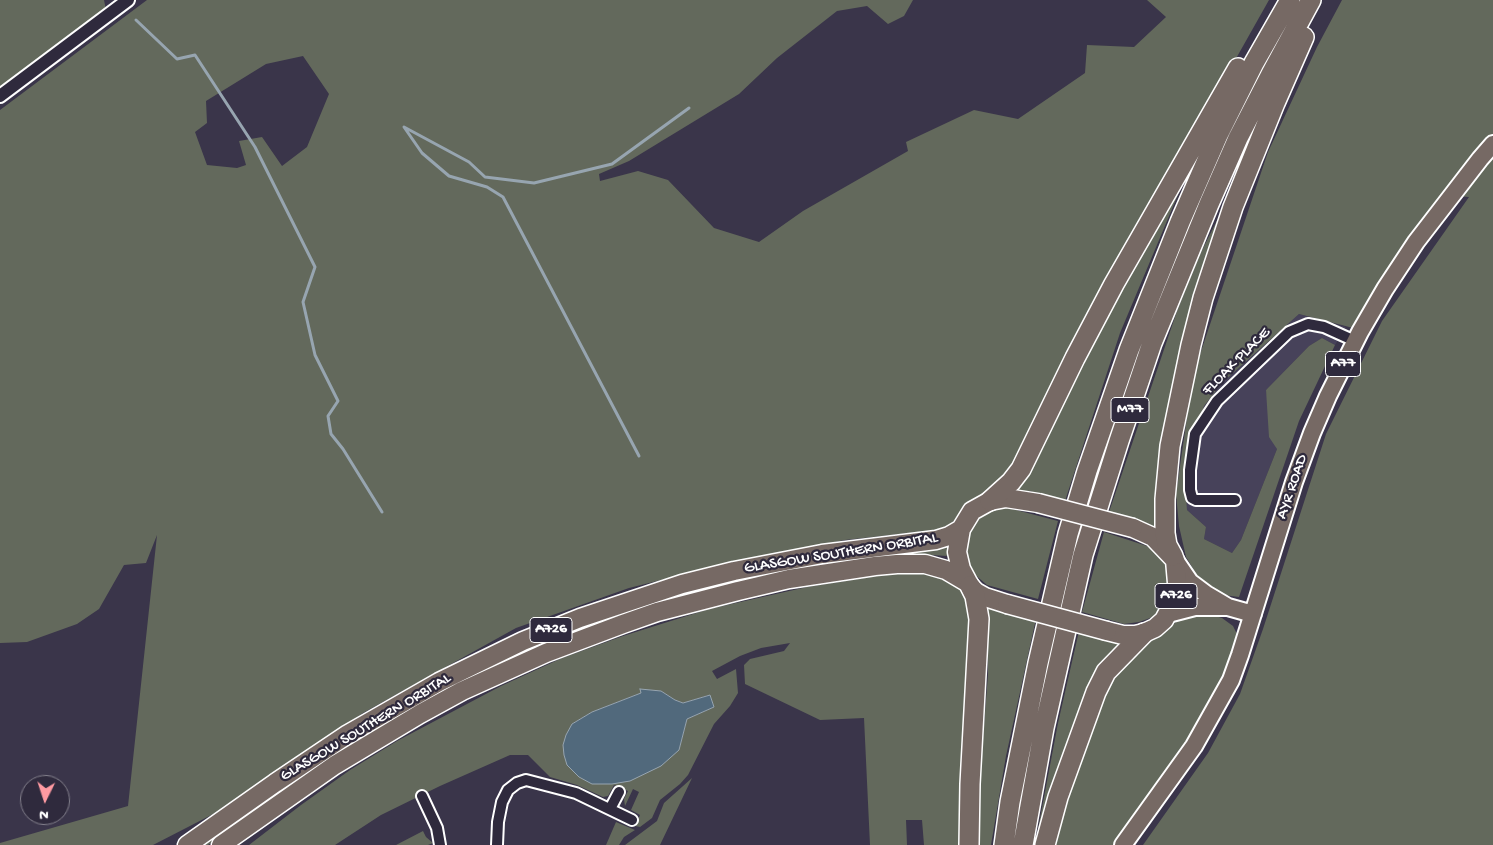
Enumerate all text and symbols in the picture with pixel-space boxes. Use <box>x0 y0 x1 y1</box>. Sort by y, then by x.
street label: FLOAK PLACE <box>1199 324 1275 400</box>
road number: A77 <box>1326 352 1360 376</box>
road number: M77 <box>1111 398 1149 422</box>
street label: AYR ROAD <box>1273 452 1313 522</box>
street label: GLASGOW SOUTHERN ORBITAL <box>743 529 939 579</box>
road number: A726 <box>1155 584 1197 608</box>
road number: A726 <box>530 618 572 642</box>
street label: GLASGOW SOUTHERN ORBITAL <box>277 669 455 787</box>
north arrow <box>20 775 70 825</box>
text: N <box>39 806 49 823</box>

